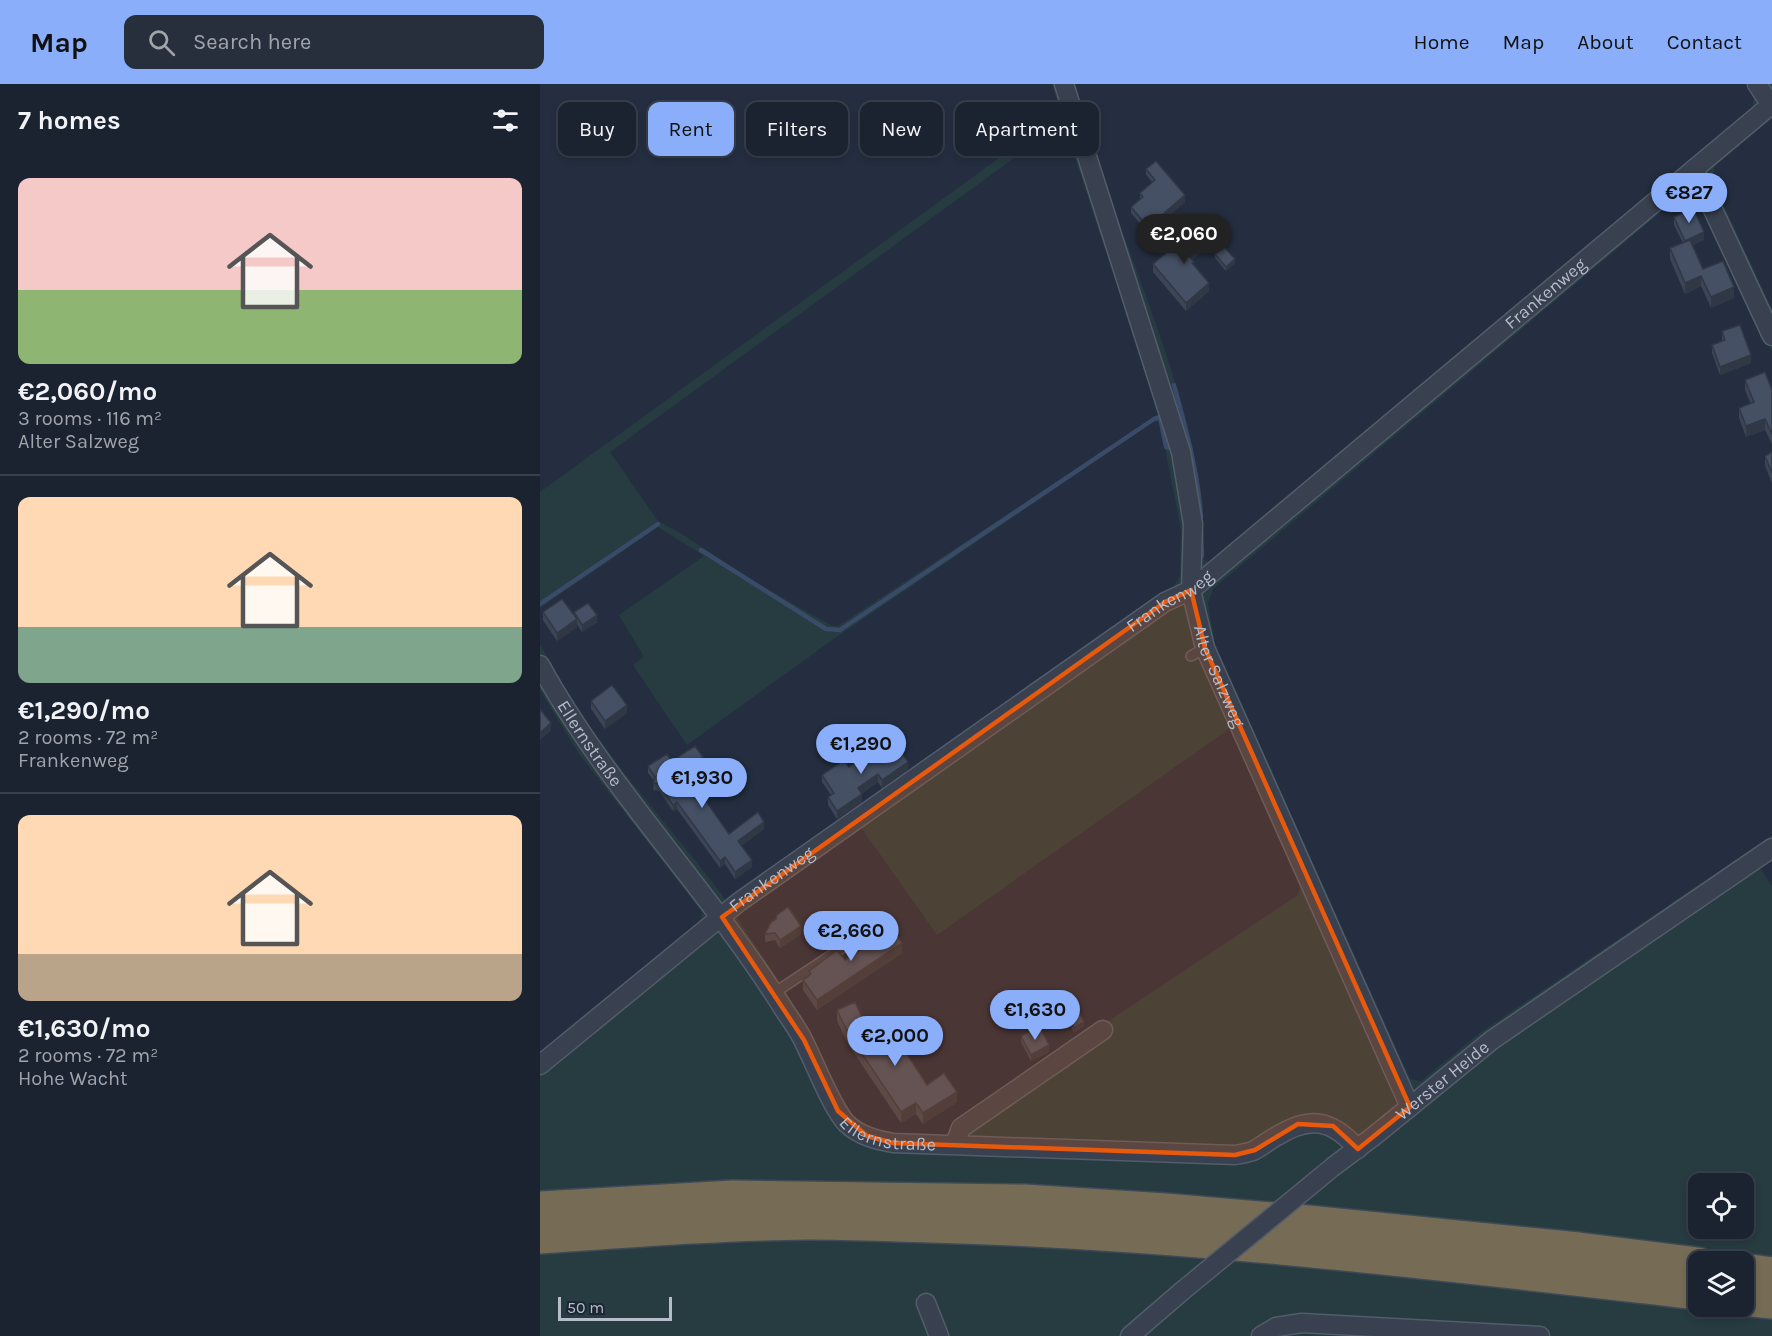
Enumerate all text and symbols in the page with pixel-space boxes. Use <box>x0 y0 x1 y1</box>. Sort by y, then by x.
search box <box>124 15 544 69</box>
text: Map <box>30 26 88 59</box>
icon: search <box>145 26 178 59</box>
text: Search here <box>193 29 311 55</box>
text: Home <box>1414 30 1470 54</box>
text: Map <box>1503 30 1544 54</box>
text: About <box>1577 30 1634 54</box>
text: Contact <box>1667 30 1742 54</box>
chip: Buy <box>558 102 636 156</box>
chip: Rent <box>648 102 734 156</box>
chip: Filters <box>746 102 848 156</box>
chip: New <box>860 102 943 156</box>
chip: Apartment <box>955 102 1099 156</box>
icon: filters <box>489 104 522 137</box>
text: 7 homes <box>18 105 121 136</box>
pin: €827 <box>1653 173 1725 224</box>
text: €827 <box>1665 181 1713 204</box>
pin: €2,060 <box>1135 214 1233 265</box>
icon: home <box>216 217 324 325</box>
text: €2,060 <box>1150 222 1218 245</box>
street label: Frankenweg <box>1500 253 1591 334</box>
text: €2,060/mo <box>18 376 157 407</box>
text: 3 rooms · 116 m² <box>18 407 162 430</box>
text: Alter Salzweg <box>18 430 139 453</box>
icon: home <box>216 536 324 644</box>
street label: Frankenweg <box>1122 565 1218 637</box>
street label: Alter Salzweg <box>1189 623 1250 731</box>
text: €1,290/mo <box>18 695 150 726</box>
street label: Ellernstraße <box>552 696 627 791</box>
pin: €1,290 <box>812 724 910 775</box>
text: 2 rooms · 72 m² <box>18 726 158 749</box>
text: €1,290 <box>830 732 892 755</box>
text: Frankenweg <box>18 749 128 772</box>
pin: €1,930 <box>653 758 751 809</box>
text: €1,930 <box>671 766 733 789</box>
street label: Frankenweg <box>724 841 819 917</box>
icon: home <box>216 854 324 962</box>
pin: €2,660 <box>802 911 900 962</box>
text: €2,660 <box>818 919 884 942</box>
pin: €1,630 <box>986 990 1084 1041</box>
text: €1,630 <box>1004 998 1066 1021</box>
text: €1,630/mo <box>18 1013 150 1044</box>
pin: €2,000 <box>846 1016 944 1067</box>
text: €2,000 <box>861 1024 929 1047</box>
street label: Werster Heide <box>1391 1036 1493 1125</box>
text: 2 rooms · 72 m² <box>18 1044 158 1067</box>
text: Hohe Wacht <box>18 1067 128 1090</box>
street label: Ellernstraße <box>835 1112 936 1155</box>
map controls <box>1688 1173 1754 1317</box>
button: locate <box>1688 1173 1754 1239</box>
button: layers <box>1688 1251 1754 1317</box>
scale bar <box>558 1294 672 1322</box>
text: 50 m <box>567 1298 604 1317</box>

